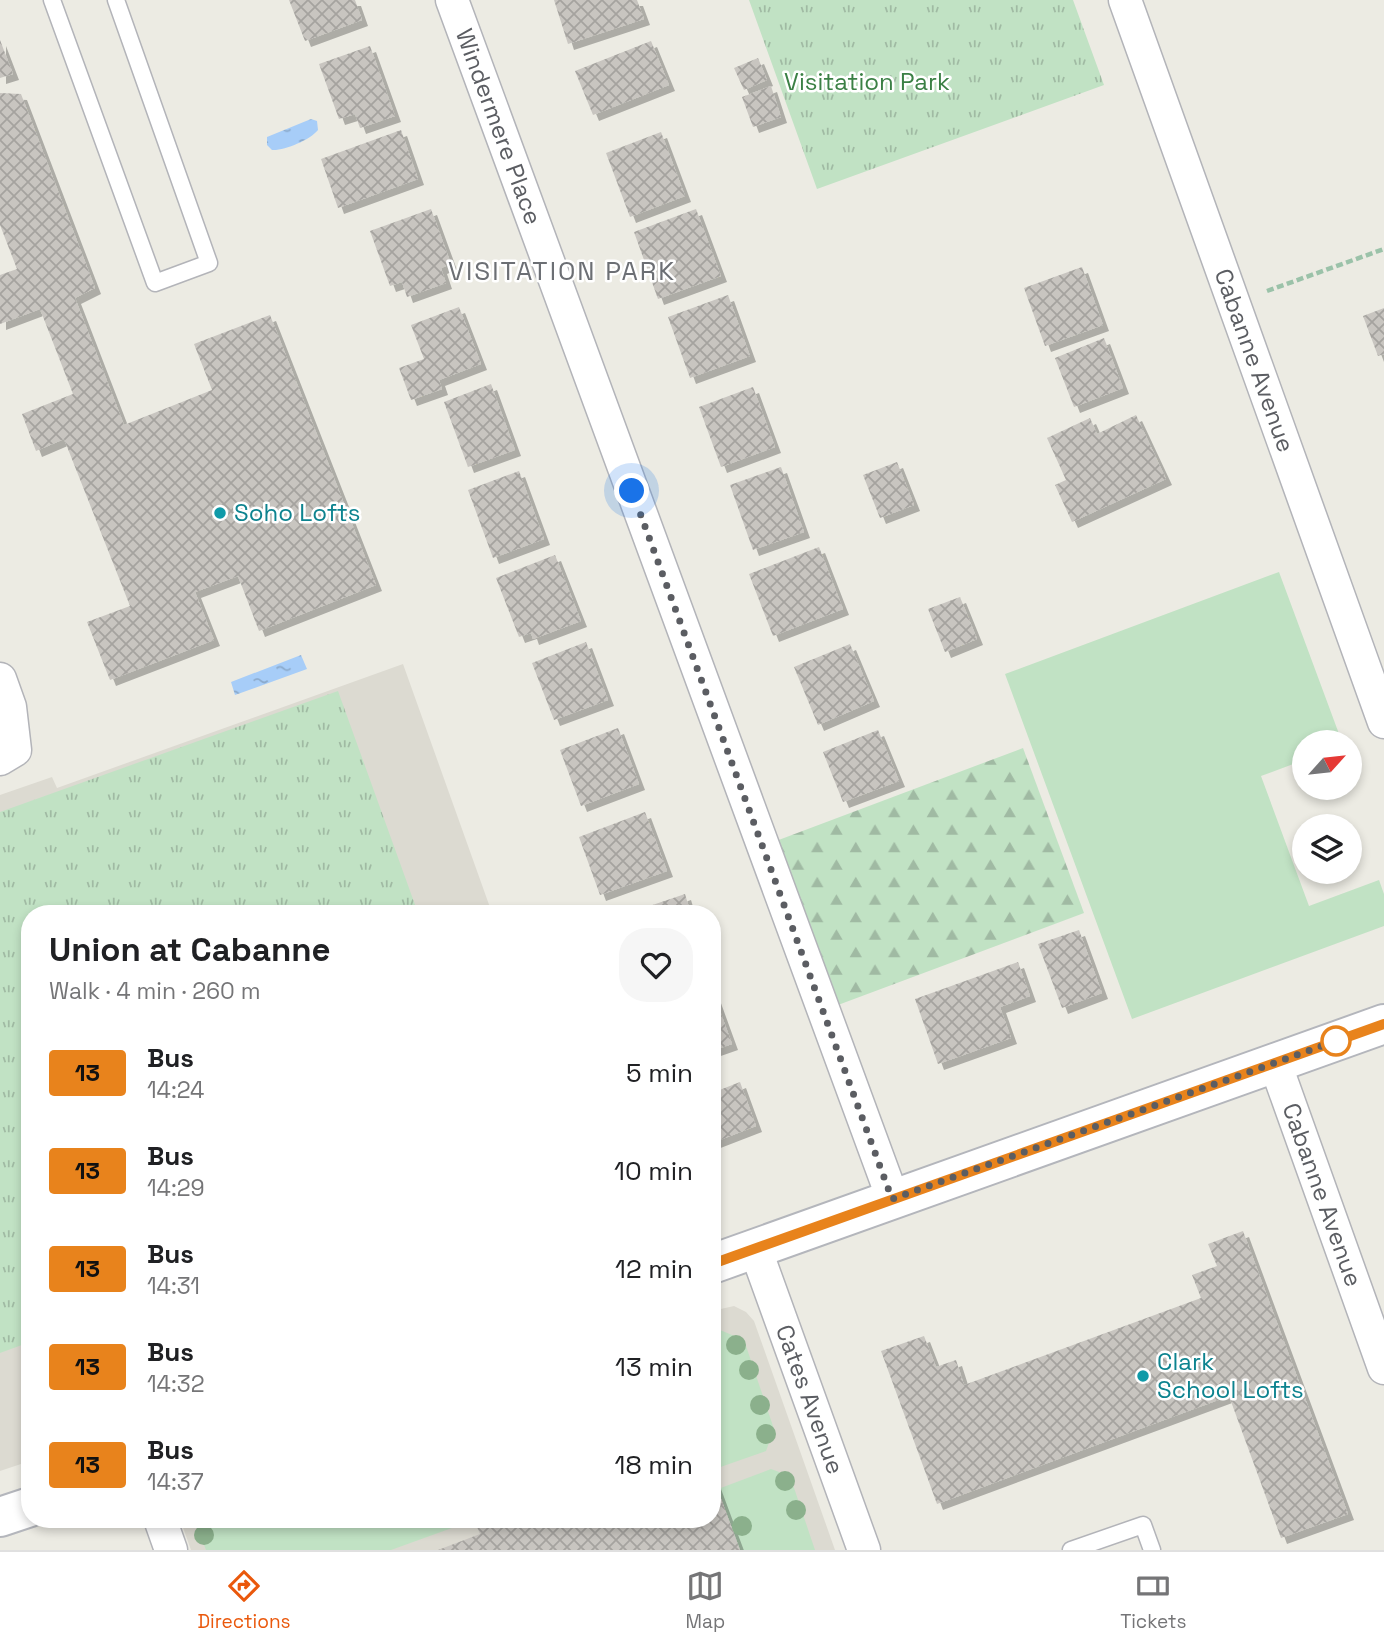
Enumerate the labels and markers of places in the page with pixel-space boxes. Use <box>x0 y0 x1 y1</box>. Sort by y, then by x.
place label: Soho Lofts <box>234 497 361 528</box>
marker: Soho Lofts <box>212 505 228 521</box>
unlabelled marker <box>1321 1026 1351 1056</box>
place label: Clark School Lofts <box>1157 1346 1304 1405</box>
marker: Clark School Lofts <box>1135 1368 1151 1384</box>

